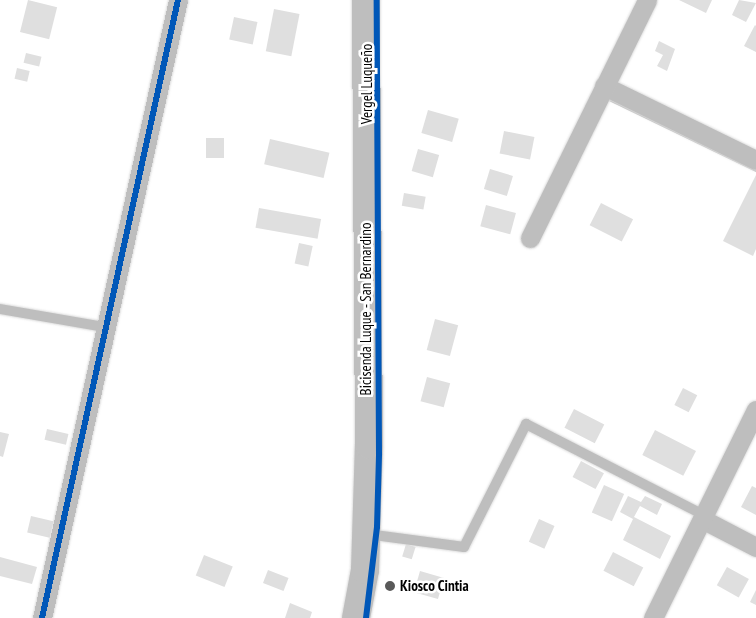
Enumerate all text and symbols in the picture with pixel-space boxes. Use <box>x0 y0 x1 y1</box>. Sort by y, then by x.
street label: Vergel Luqueño <box>358 44 376 124</box>
street label: Bicisenda Luque - San Bernardino <box>357 222 375 396</box>
place label: Kiosco Cintia <box>400 577 469 595</box>
marker: Kiosco Cintia <box>384 580 396 592</box>

